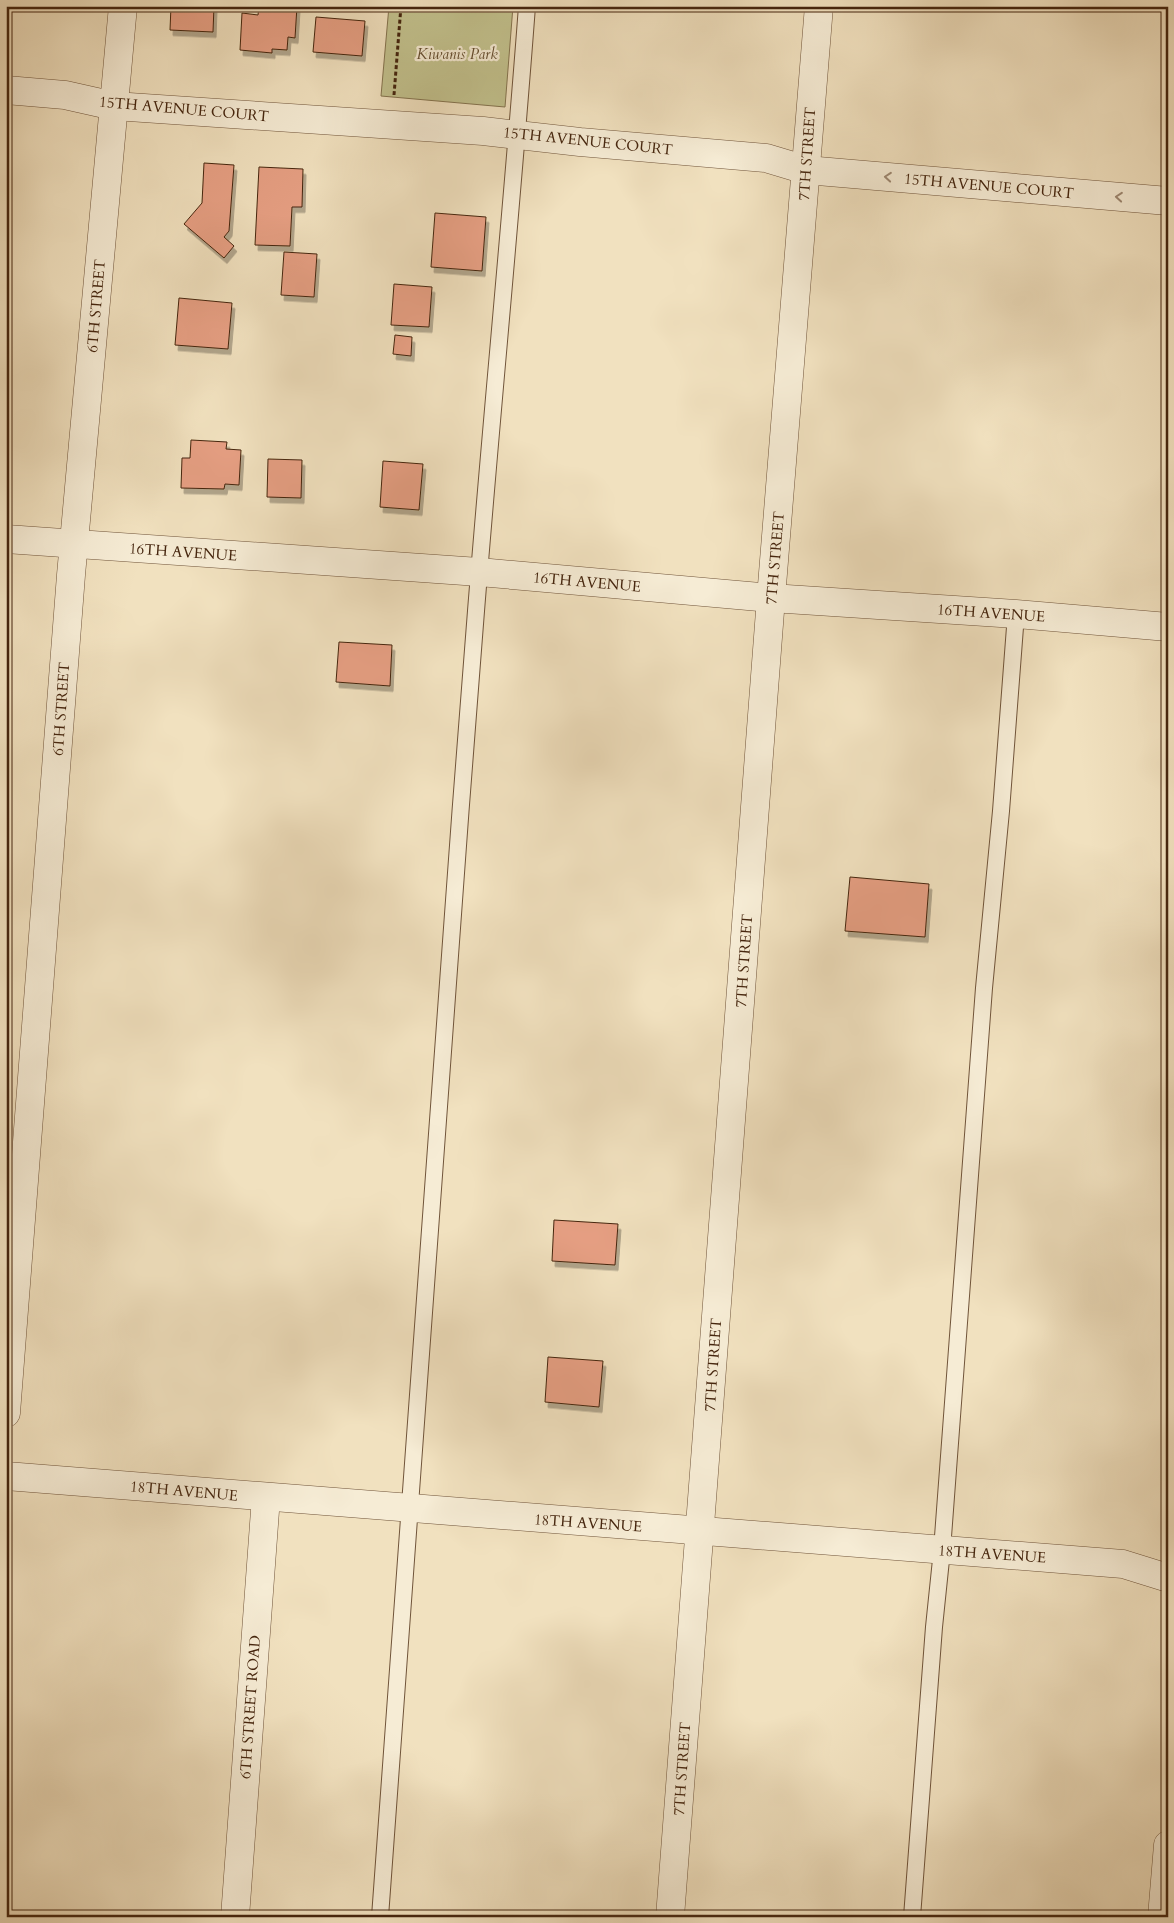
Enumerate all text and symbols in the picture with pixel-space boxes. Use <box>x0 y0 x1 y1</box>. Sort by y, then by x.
park label: Kiwanis Park <box>416 44 498 64</box>
street label: 15TH AVENUE COURT <box>98 92 270 126</box>
street label: 7TH STREET <box>794 107 820 201</box>
street label: 15TH AVENUE COURT <box>502 122 674 160</box>
street label: 15TH AVENUE COURT <box>903 169 1075 203</box>
one-way arrow <box>883 172 891 183</box>
one-way arrow <box>1115 192 1123 203</box>
street label: 6TH STREET <box>82 258 110 354</box>
street label: 7TH STREET <box>761 510 789 606</box>
street label: 16TH AVENUE <box>128 538 238 566</box>
street label: 16TH AVENUE <box>532 567 642 597</box>
street label: 16TH AVENUE <box>936 599 1046 627</box>
street label: 6TH STREET <box>48 662 74 756</box>
street label: 7TH STREET <box>731 914 757 1008</box>
street label: 7TH STREET <box>700 1318 726 1412</box>
street label: 18TH AVENUE <box>129 1476 239 1506</box>
street label: 18TH AVENUE <box>533 1509 643 1537</box>
street label: 18TH AVENUE <box>937 1540 1047 1568</box>
street label: 6TH STREET ROAD <box>235 1635 265 1779</box>
street label: 7TH STREET <box>669 1722 695 1816</box>

